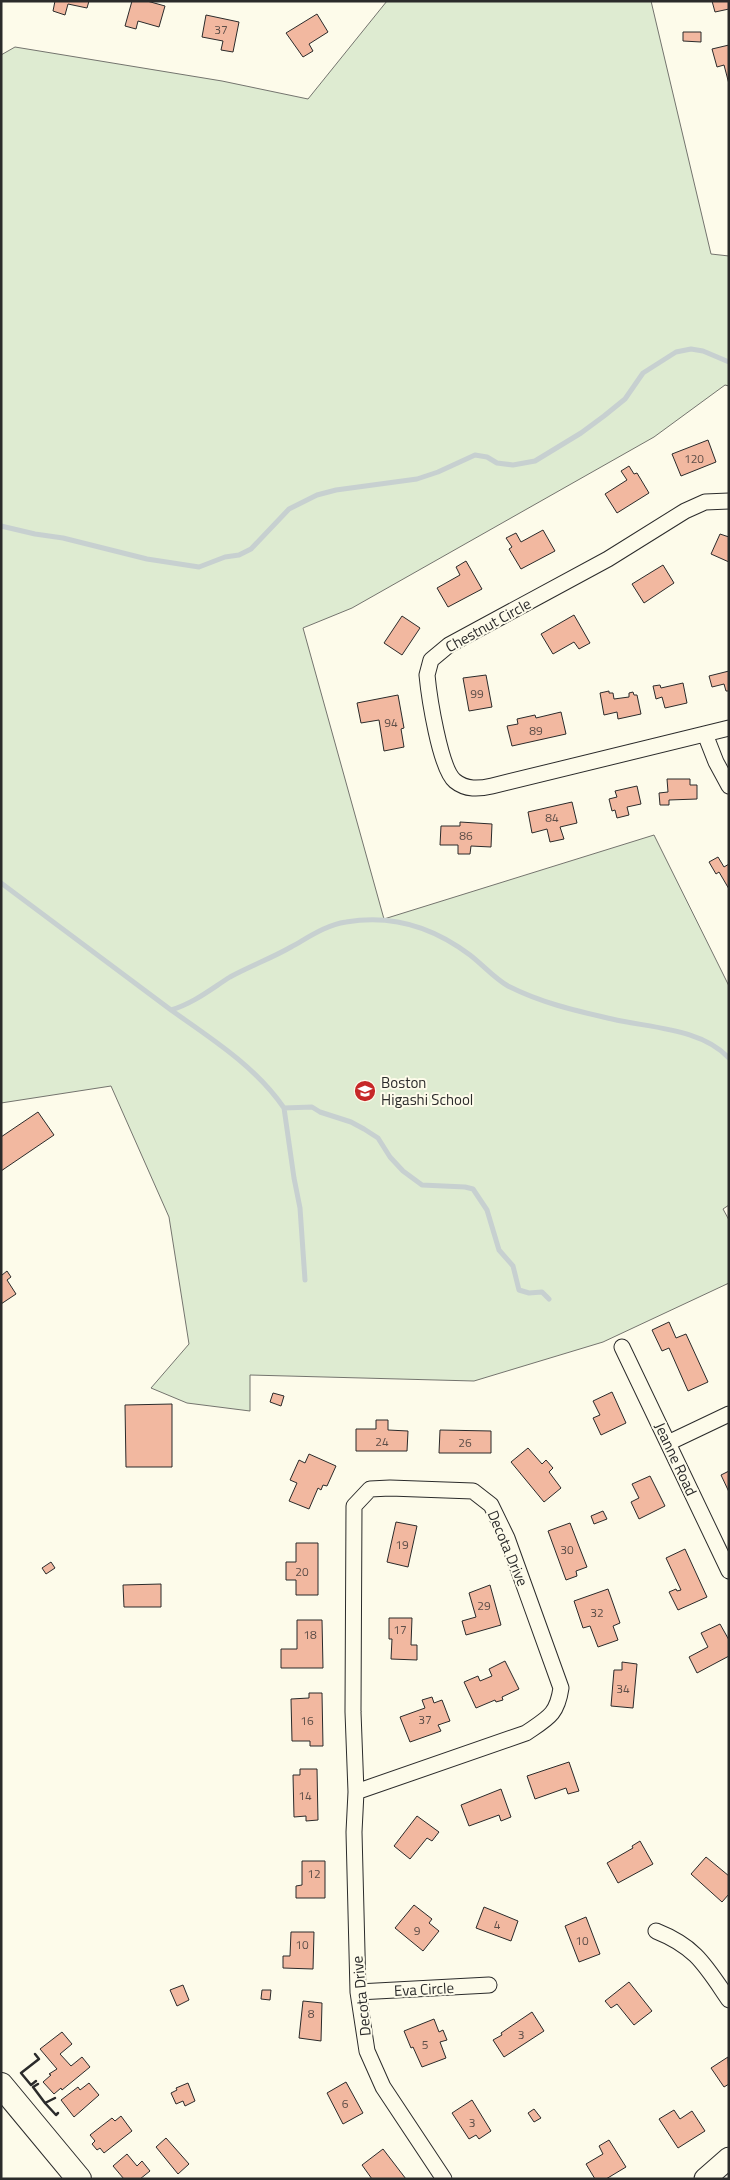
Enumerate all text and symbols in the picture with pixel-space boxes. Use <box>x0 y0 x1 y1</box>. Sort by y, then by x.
house number: 37 <box>214 20 228 39</box>
house number: 120 <box>684 449 704 468</box>
street label: Chestnut Circle <box>441 592 535 658</box>
house number: 99 <box>470 684 484 703</box>
house number: 94 <box>384 713 398 732</box>
house number: 89 <box>529 721 543 740</box>
house number: 84 <box>545 808 559 827</box>
house number: 86 <box>459 826 473 845</box>
place label: Boston Higashi School <box>381 1071 473 1111</box>
school or university icon: Boston Higashi School <box>353 1079 377 1103</box>
street label: Jeanne Road <box>649 1418 703 1500</box>
house number: 24 <box>375 1432 389 1451</box>
house number: 26 <box>458 1433 472 1452</box>
street label: Decota Drive <box>482 1506 534 1590</box>
house number: 19 <box>395 1535 409 1554</box>
house number: 30 <box>560 1540 574 1559</box>
house number: 20 <box>295 1562 309 1581</box>
house number: 29 <box>477 1596 491 1615</box>
house number: 32 <box>590 1603 604 1622</box>
house number: 17 <box>393 1620 407 1639</box>
house number: 18 <box>303 1625 317 1644</box>
house number: 34 <box>616 1679 630 1698</box>
house number: 37 <box>418 1710 432 1729</box>
house number: 16 <box>300 1711 314 1730</box>
house number: 14 <box>298 1786 312 1805</box>
house number: 12 <box>307 1864 321 1883</box>
house number: 4 <box>494 1915 501 1934</box>
house number: 9 <box>414 1921 421 1940</box>
house number: 10 <box>575 1931 589 1950</box>
house number: 10 <box>295 1935 309 1954</box>
street label: Decota Drive <box>345 1955 377 2037</box>
street label: Eva Circle <box>393 1976 455 2002</box>
house number: 8 <box>308 2004 315 2023</box>
house number: 3 <box>518 2025 524 2044</box>
house number: 5 <box>422 2035 429 2054</box>
house number: 6 <box>342 2094 349 2113</box>
house number: 3 <box>469 2113 475 2132</box>

